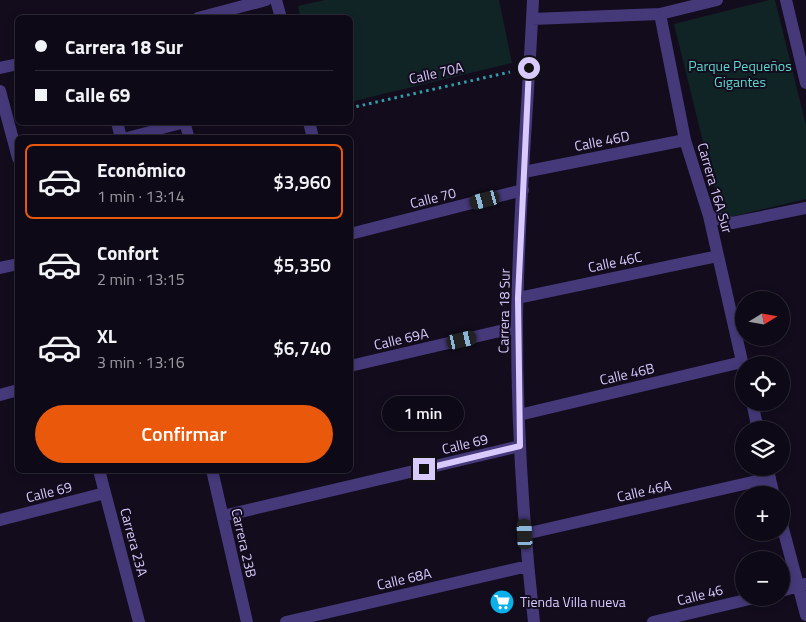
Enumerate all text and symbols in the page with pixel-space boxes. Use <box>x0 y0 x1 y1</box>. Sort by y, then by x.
text: Carrera 18 Sur <box>65 32 183 61</box>
park label: Parque Pequeños Gigantes <box>688 55 792 92</box>
street label: Calle 70A <box>407 56 466 89</box>
route start <box>518 57 540 79</box>
text: Calle 69 <box>65 80 130 109</box>
street label: Calle 46D <box>572 125 631 156</box>
street label: Carrera 16A Sur <box>693 140 738 236</box>
text: Económico <box>97 155 186 184</box>
icon: car <box>37 159 82 204</box>
text: $3,960 <box>273 167 331 196</box>
street label: Calle 70 <box>408 182 458 213</box>
text: 1 min · 13:14 <box>97 184 185 208</box>
car <box>468 189 501 211</box>
text: Confort <box>97 238 159 267</box>
icon: car <box>37 242 82 287</box>
street label: Calle 46C <box>586 245 644 277</box>
text: $5,350 <box>273 250 331 279</box>
text: 2 min · 13:15 <box>97 267 185 291</box>
street label: Carrera 18 Sur <box>492 268 515 354</box>
north arrow <box>735 291 790 346</box>
map controls <box>735 291 790 606</box>
text: XL <box>97 321 117 350</box>
street label: Calle 69A <box>372 322 431 355</box>
icon: car <box>37 325 82 370</box>
car <box>445 329 478 351</box>
text: $6,740 <box>273 333 331 362</box>
text: 3 min · 13:16 <box>97 350 185 374</box>
button: locate <box>735 356 790 411</box>
street label: Calle 46B <box>597 357 656 390</box>
callout: 1 min <box>383 396 465 432</box>
text: 1 min <box>404 401 442 425</box>
button: Confirmar <box>35 405 333 463</box>
button: layers <box>735 421 790 476</box>
street label: Calle 69 <box>440 428 490 459</box>
route end <box>413 458 435 480</box>
street label: Calle 46A <box>615 474 674 507</box>
street label: Calle 69 <box>24 476 74 507</box>
button: + <box>735 486 790 541</box>
street label: Carrera 23A <box>115 505 154 579</box>
street label: Carrera 23B <box>226 506 263 580</box>
car <box>516 519 533 549</box>
button: − <box>735 551 790 606</box>
street label: Calle 68A <box>375 562 434 595</box>
street label: Calle 46 <box>675 579 725 610</box>
supermarket icon: Tienda Villa nueva <box>489 589 515 615</box>
place label: Tienda Villa nueva <box>520 591 626 612</box>

